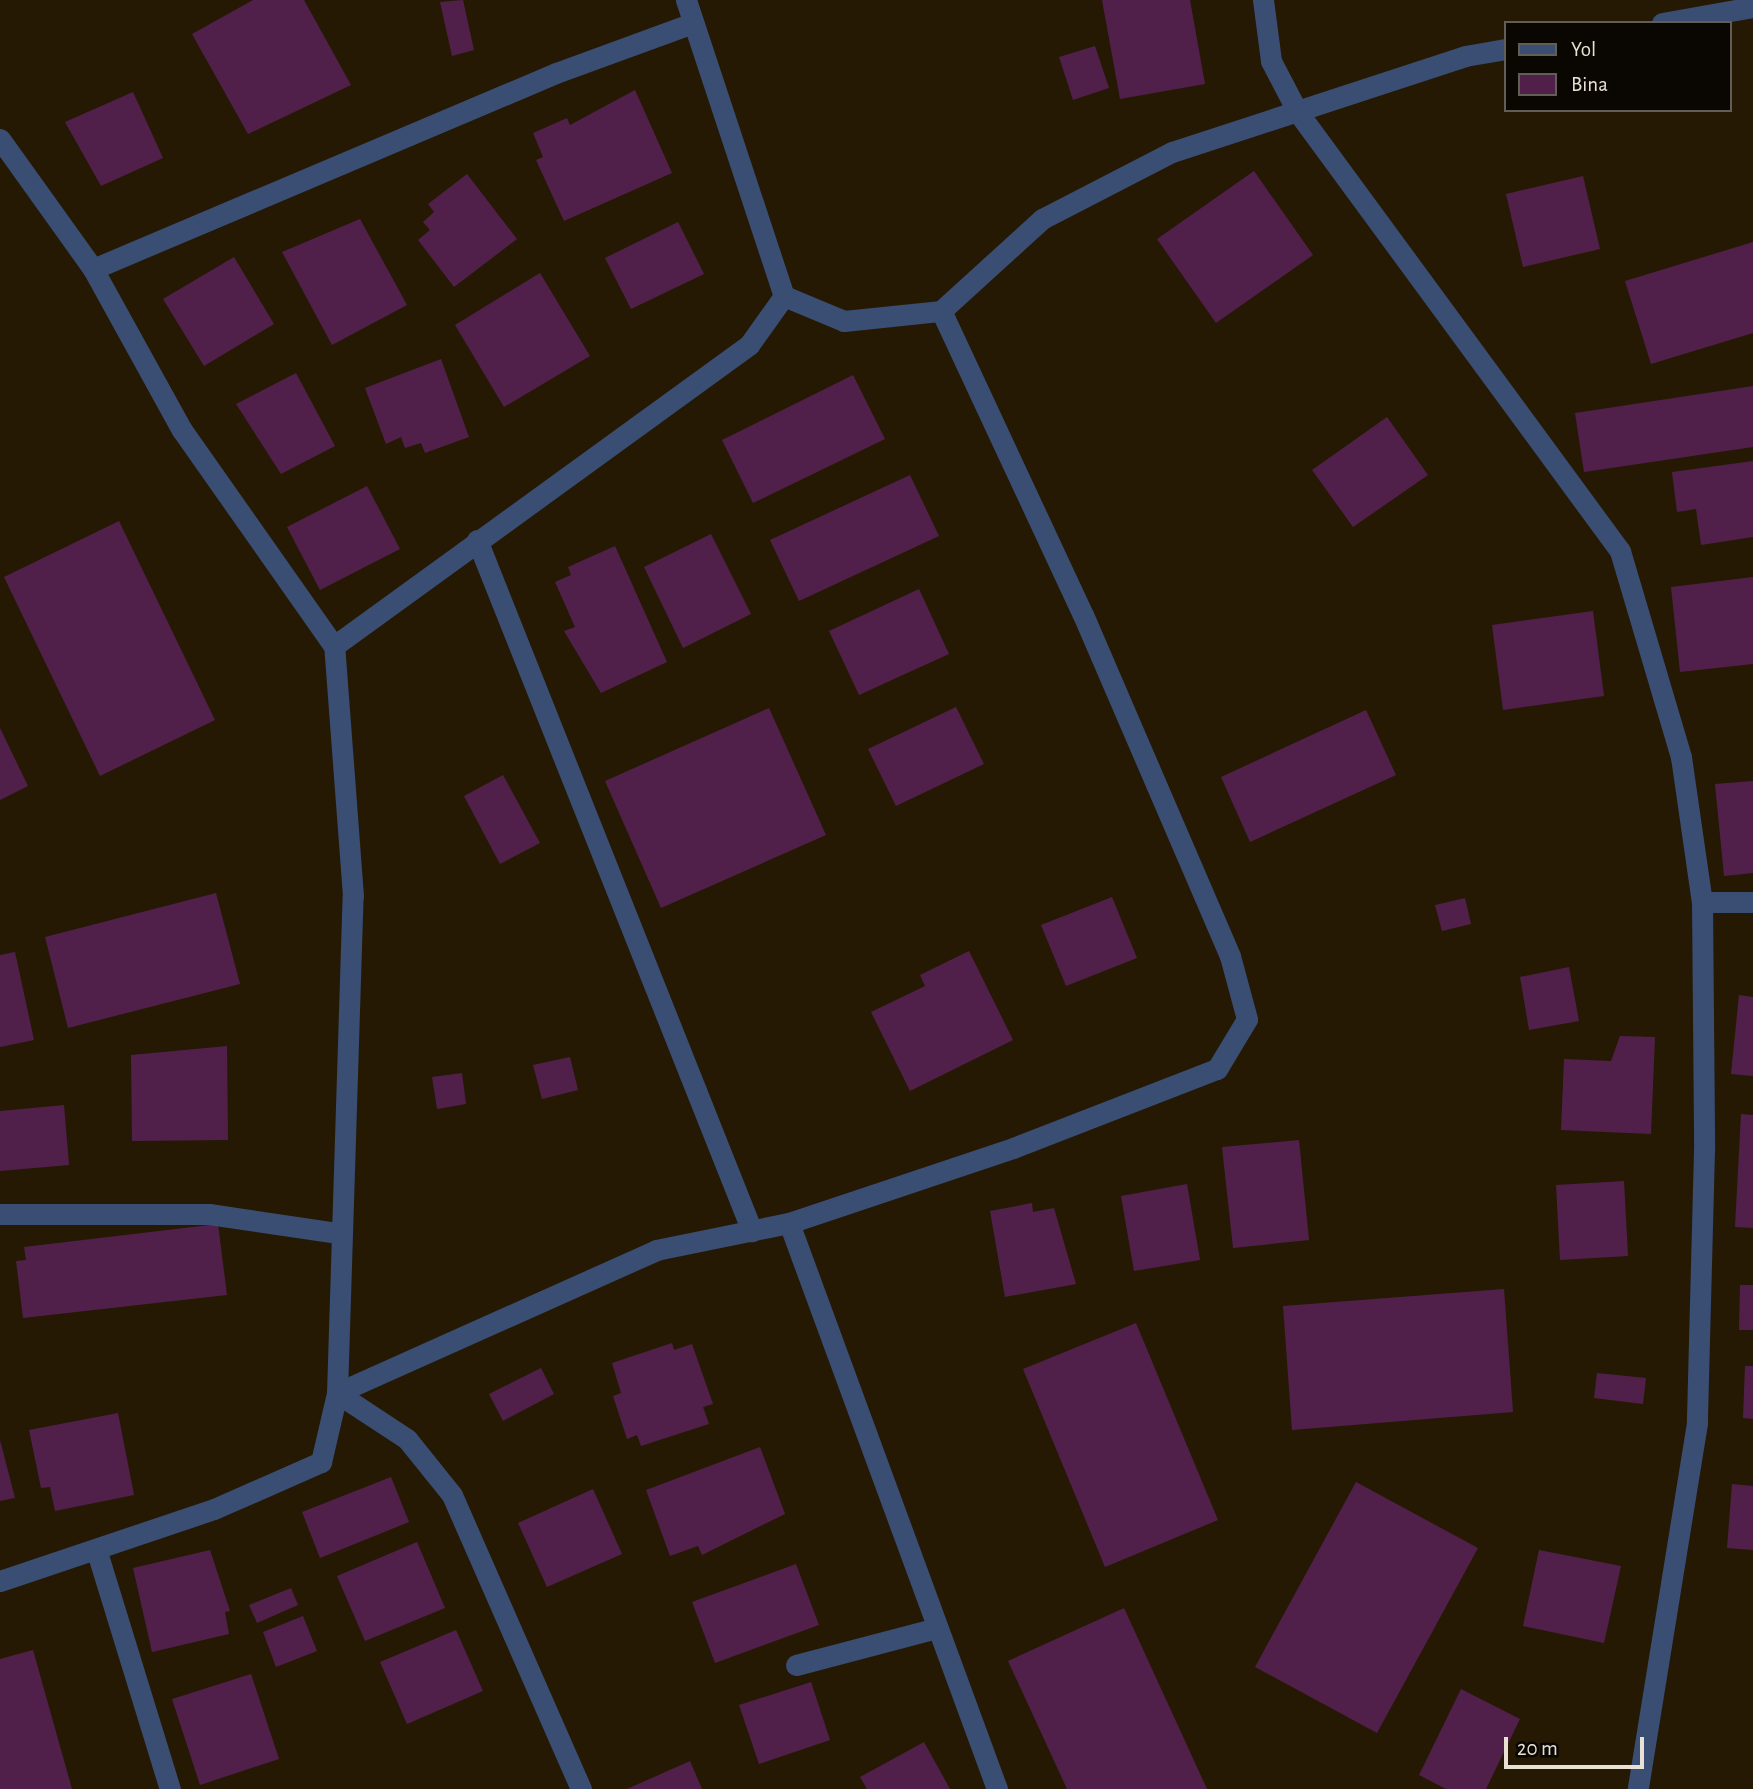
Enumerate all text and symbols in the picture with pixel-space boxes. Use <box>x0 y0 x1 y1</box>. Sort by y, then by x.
legend <box>1504 21 1732 112</box>
text: Yol <box>1571 39 1596 60</box>
text: Bina <box>1571 74 1608 95</box>
scale bar <box>1508 1722 1648 1766</box>
text: 20 m <box>1517 1738 1558 1759</box>

